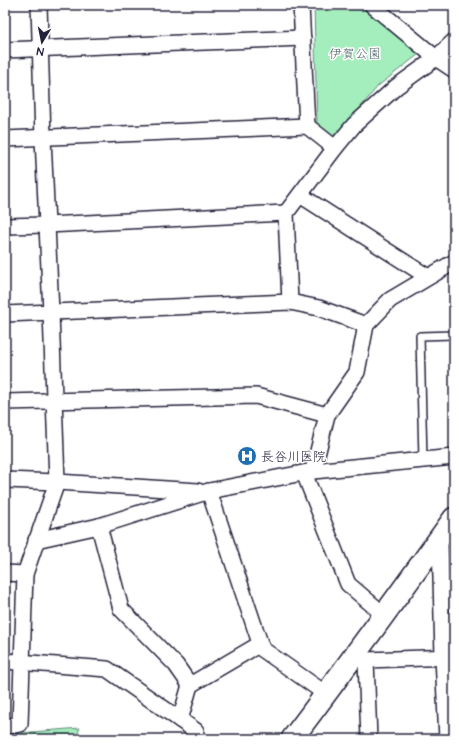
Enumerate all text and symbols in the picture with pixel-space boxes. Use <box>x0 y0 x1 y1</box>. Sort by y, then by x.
north arrow <box>22 22 62 62</box>
text: N <box>36 43 45 59</box>
park label: 伊賀公園 <box>329 45 381 63</box>
hospital icon: 長谷川医院 <box>236 445 258 467</box>
place label: 長谷川医院 <box>261 448 326 466</box>

